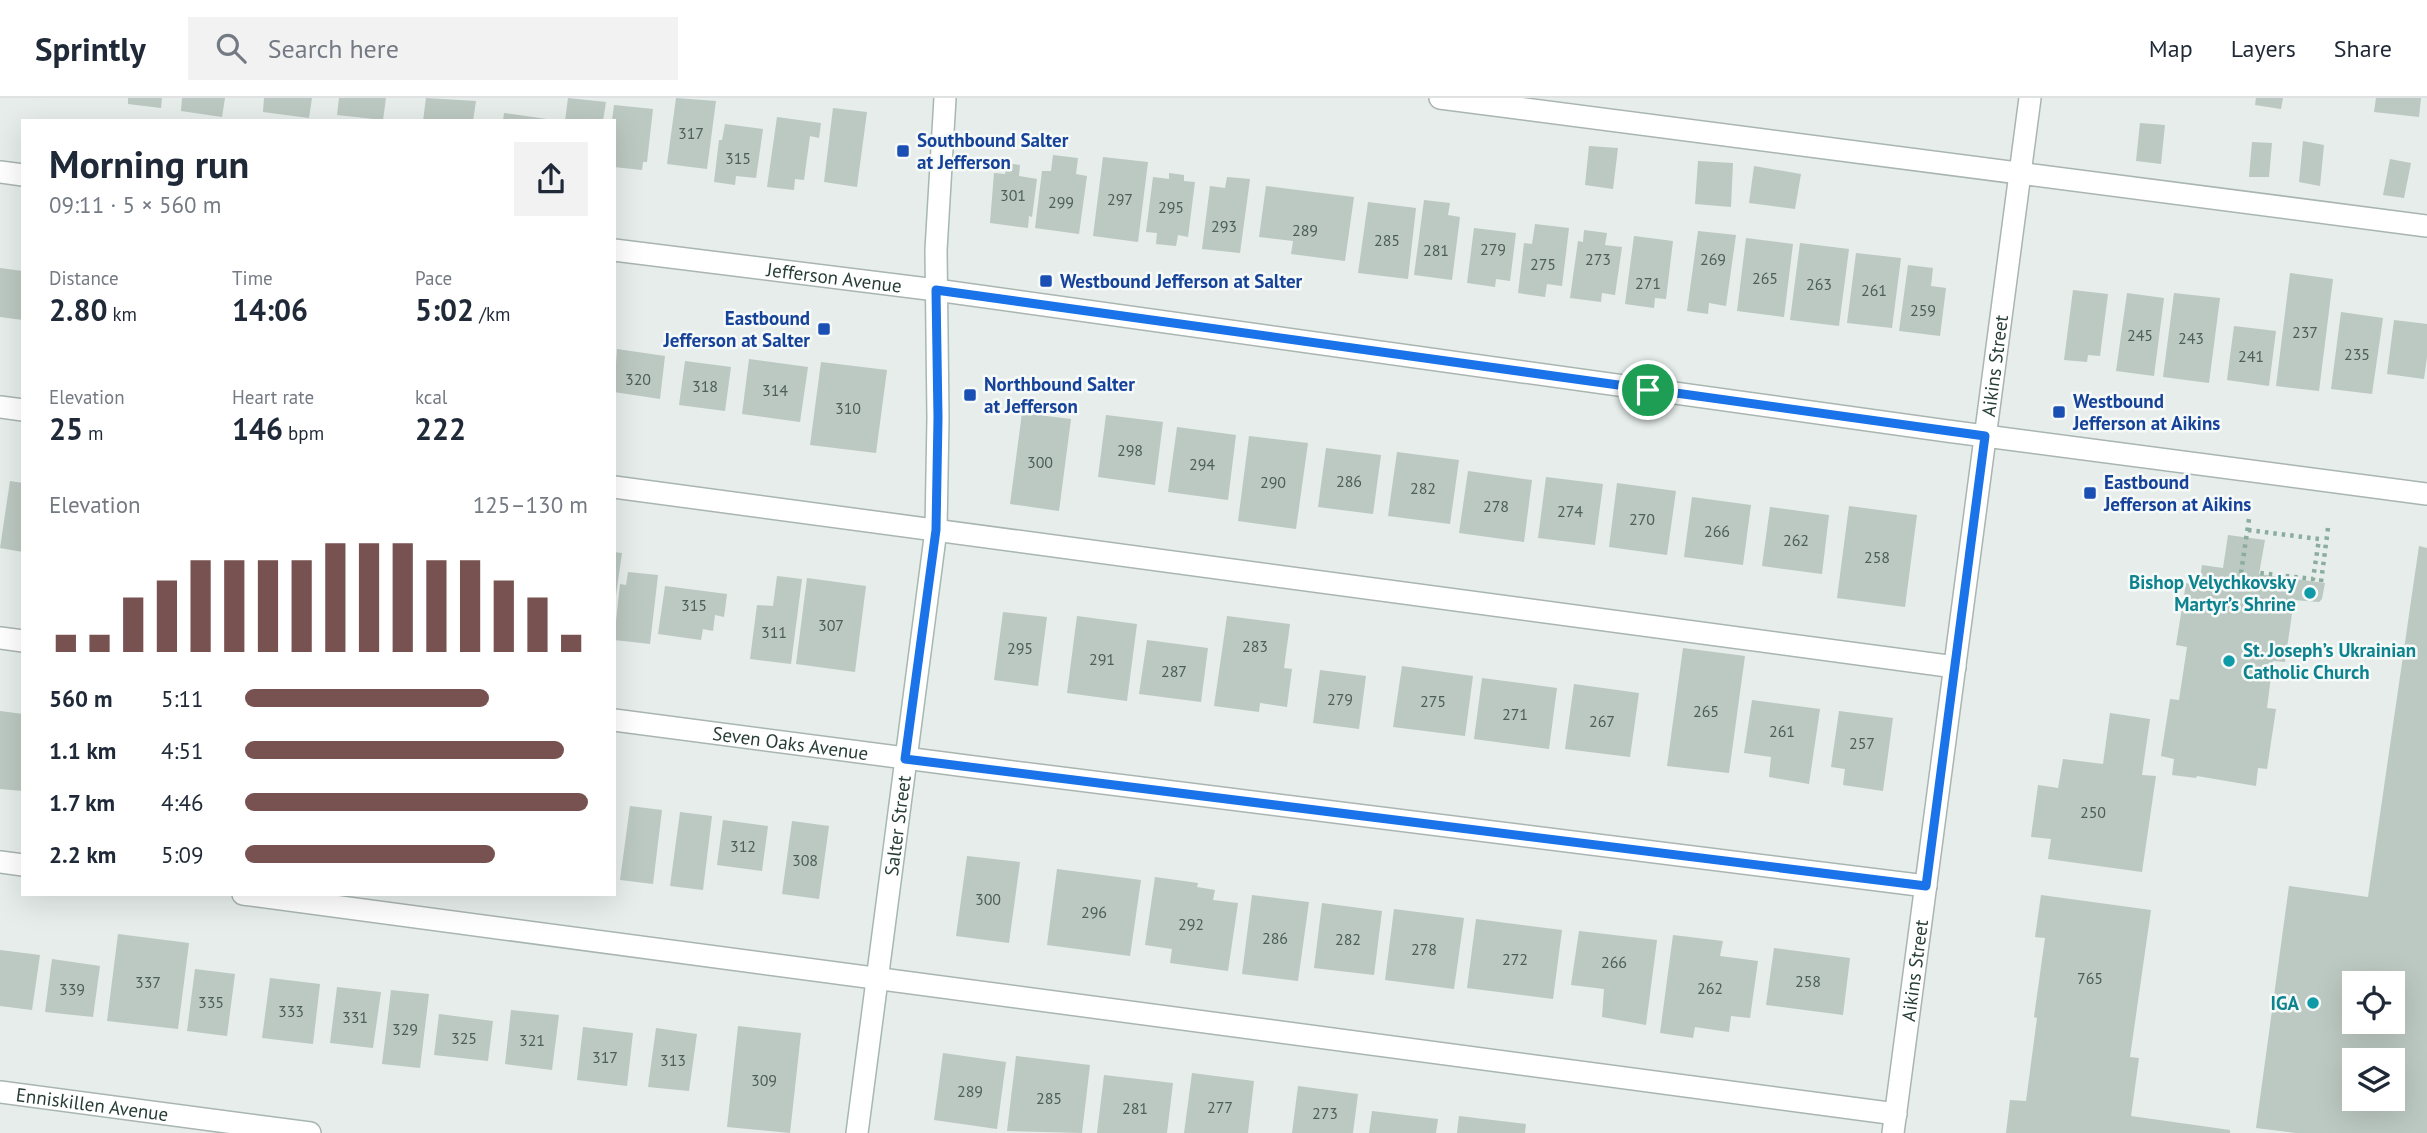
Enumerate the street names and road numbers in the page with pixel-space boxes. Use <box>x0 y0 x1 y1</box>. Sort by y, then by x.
street label: Jefferson Avenue <box>765 257 903 298</box>
street label: Aikins Street <box>1976 313 2013 418</box>
street label: Seven Oaks Avenue <box>711 721 870 765</box>
street label: Salter Street <box>879 773 916 877</box>
street label: Aikins Street <box>1896 918 1933 1023</box>
street label: Enniskillen Avenue <box>15 1082 170 1126</box>

